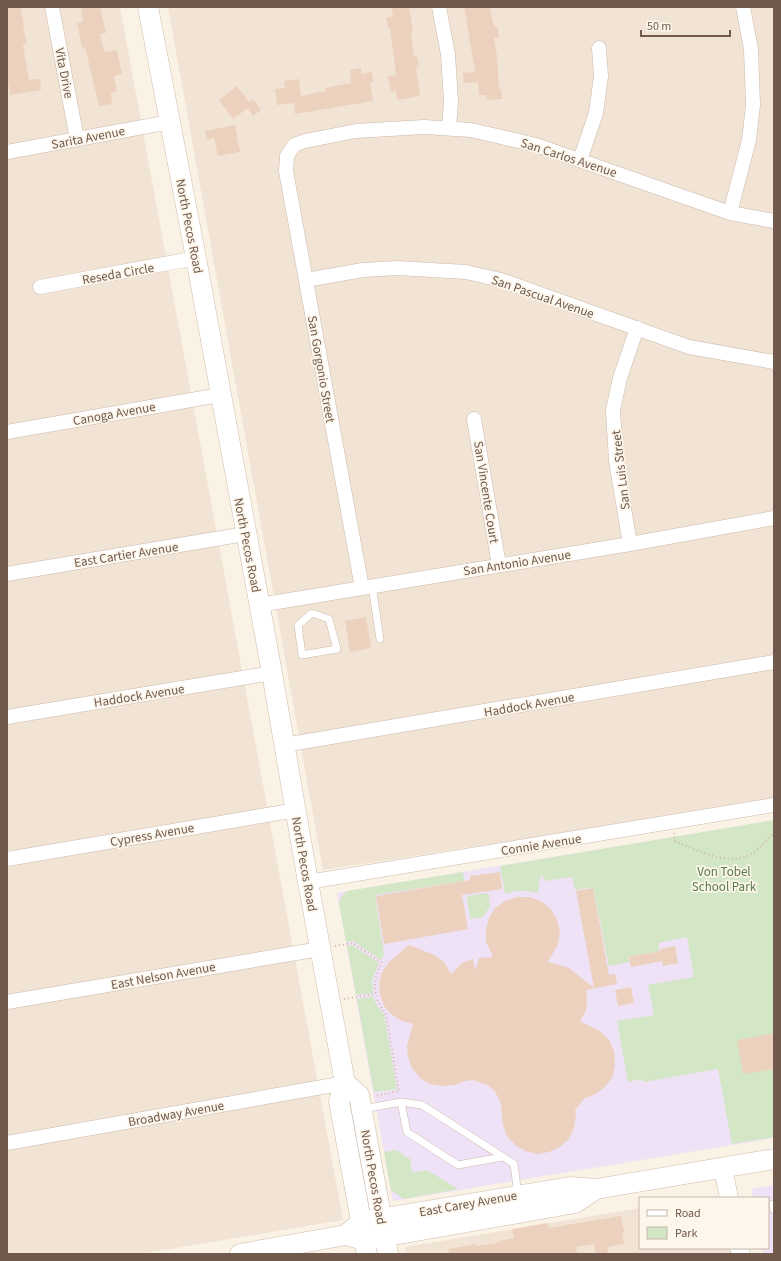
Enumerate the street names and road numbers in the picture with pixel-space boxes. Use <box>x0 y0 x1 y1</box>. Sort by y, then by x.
street label: Vita Drive <box>50 46 78 100</box>
street label: Sarita Avenue <box>50 122 126 154</box>
street label: San Carlos Avenue <box>518 134 619 182</box>
street label: North Pecos Road <box>171 177 207 275</box>
street label: Reseda Circle <box>81 259 156 289</box>
street label: San Pascual Avenue <box>489 271 596 323</box>
street label: San Gorgonio Street <box>303 314 339 425</box>
street label: Canoga Avenue <box>71 398 157 430</box>
street label: San Luis Street <box>607 428 635 511</box>
street label: San Vincente Court <box>469 440 503 545</box>
street label: North Pecos Road <box>229 496 265 594</box>
street label: East Cartier Avenue <box>73 538 180 572</box>
street label: San Antonio Avenue <box>462 546 572 580</box>
street label: Haddock Avenue <box>93 680 186 712</box>
street label: Haddock Avenue <box>483 688 576 722</box>
street label: North Pecos Road <box>287 815 321 913</box>
street label: Cypress Avenue <box>109 819 196 851</box>
street label: Connie Avenue <box>500 830 583 860</box>
street label: East Nelson Avenue <box>109 958 217 994</box>
street label: Broadway Avenue <box>127 1097 226 1131</box>
street label: North Pecos Road <box>356 1128 390 1226</box>
street label: East Carey Avenue <box>418 1187 519 1221</box>

